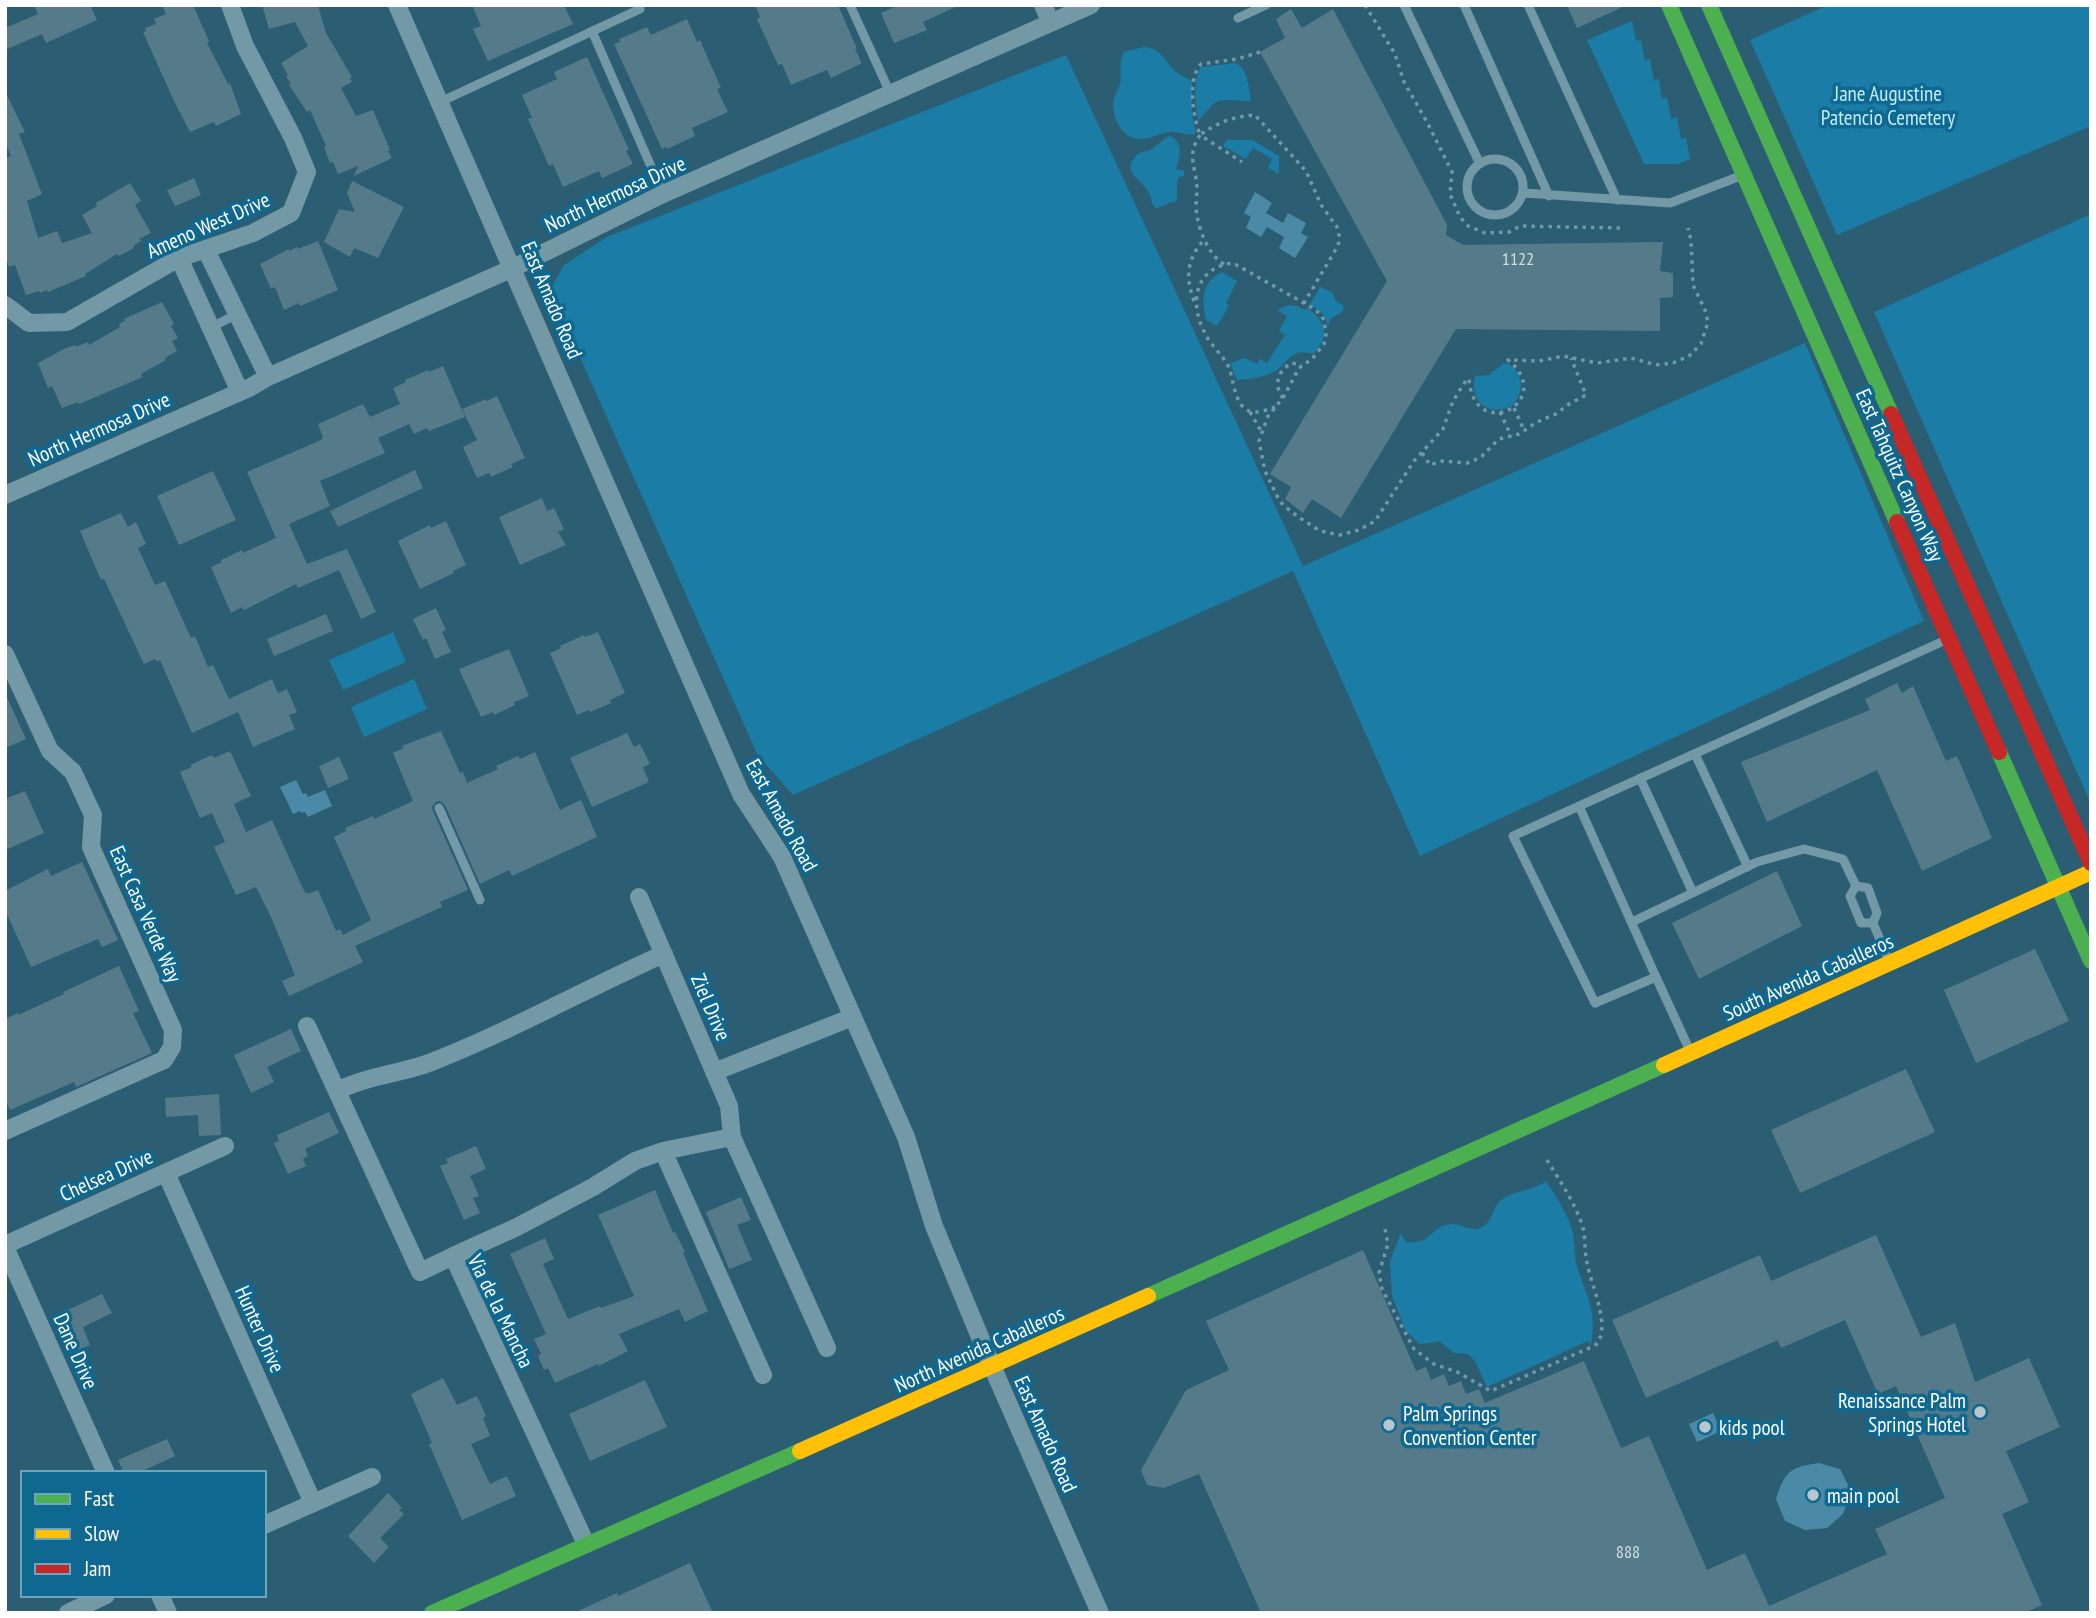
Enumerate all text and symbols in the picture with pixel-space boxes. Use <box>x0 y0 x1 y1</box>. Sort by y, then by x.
park label: Jane Augustine Patencio Cemetery <box>1821 80 1955 131</box>
street label: North Hermosa Drive <box>540 150 690 238</box>
street label: Ameno West Drive <box>142 186 274 264</box>
street label: East Amado Road <box>515 237 589 363</box>
house number: 1122 <box>1502 247 1534 270</box>
street label: East Tahquitz Canyon Way <box>1850 384 1950 566</box>
street label: North Hermosa Drive <box>24 386 174 472</box>
street label: East Amado Road <box>740 754 824 876</box>
street label: East Casa Verde Way <box>104 842 188 987</box>
street label: South Avenida Caballeros <box>1719 927 1897 1027</box>
street label: Ziel Drive <box>685 970 737 1044</box>
street label: Chelsea Drive <box>55 1142 157 1208</box>
street label: Via de la Mancha <box>461 1249 540 1372</box>
street label: Hunter Drive <box>229 1281 291 1377</box>
street label: North Avenida Caballeros <box>890 1299 1068 1399</box>
street label: Dane Drive <box>47 1309 105 1393</box>
street label: East Amado Road <box>1008 1372 1084 1496</box>
place label: Renaissance Palm Springs Hotel <box>1838 1387 1966 1438</box>
place label: Palm Springs Convention Center <box>1403 1400 1537 1451</box>
marker: Renaissance Palm Springs Hotel <box>1972 1404 1988 1420</box>
place label: kids pool <box>1719 1414 1785 1441</box>
marker: Palm Springs Convention Center <box>1381 1417 1397 1433</box>
marker: kids pool <box>1697 1419 1713 1435</box>
legend <box>21 1471 266 1597</box>
place label: main pool <box>1827 1482 1900 1509</box>
text: Fast <box>84 1485 114 1512</box>
marker: main pool <box>1805 1487 1821 1503</box>
text: Slow <box>84 1520 120 1547</box>
house number: 888 <box>1616 1540 1640 1563</box>
text: Jam <box>83 1555 111 1582</box>

